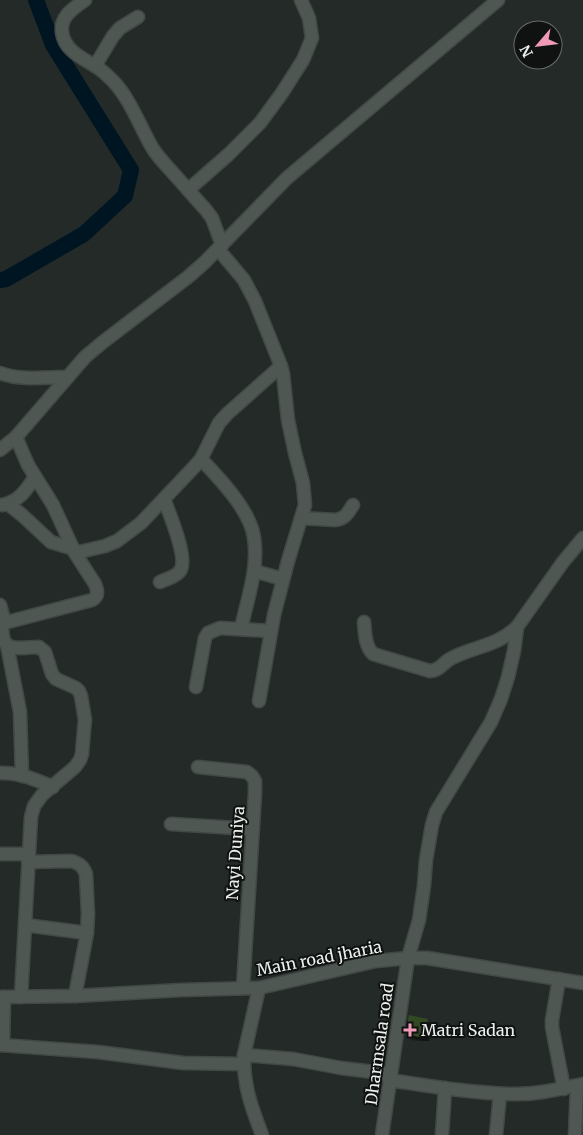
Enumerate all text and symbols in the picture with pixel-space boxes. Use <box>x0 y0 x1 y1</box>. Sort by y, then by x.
north arrow <box>513 20 563 70</box>
text: N <box>516 42 537 60</box>
street label: Nayi Duniya <box>222 805 248 901</box>
street label: Main road jharia <box>255 936 384 980</box>
street label: Dharmsala road <box>361 981 398 1106</box>
place label: Matri Sadan <box>421 1020 516 1040</box>
marker: Matri Sadan <box>403 1023 417 1037</box>

